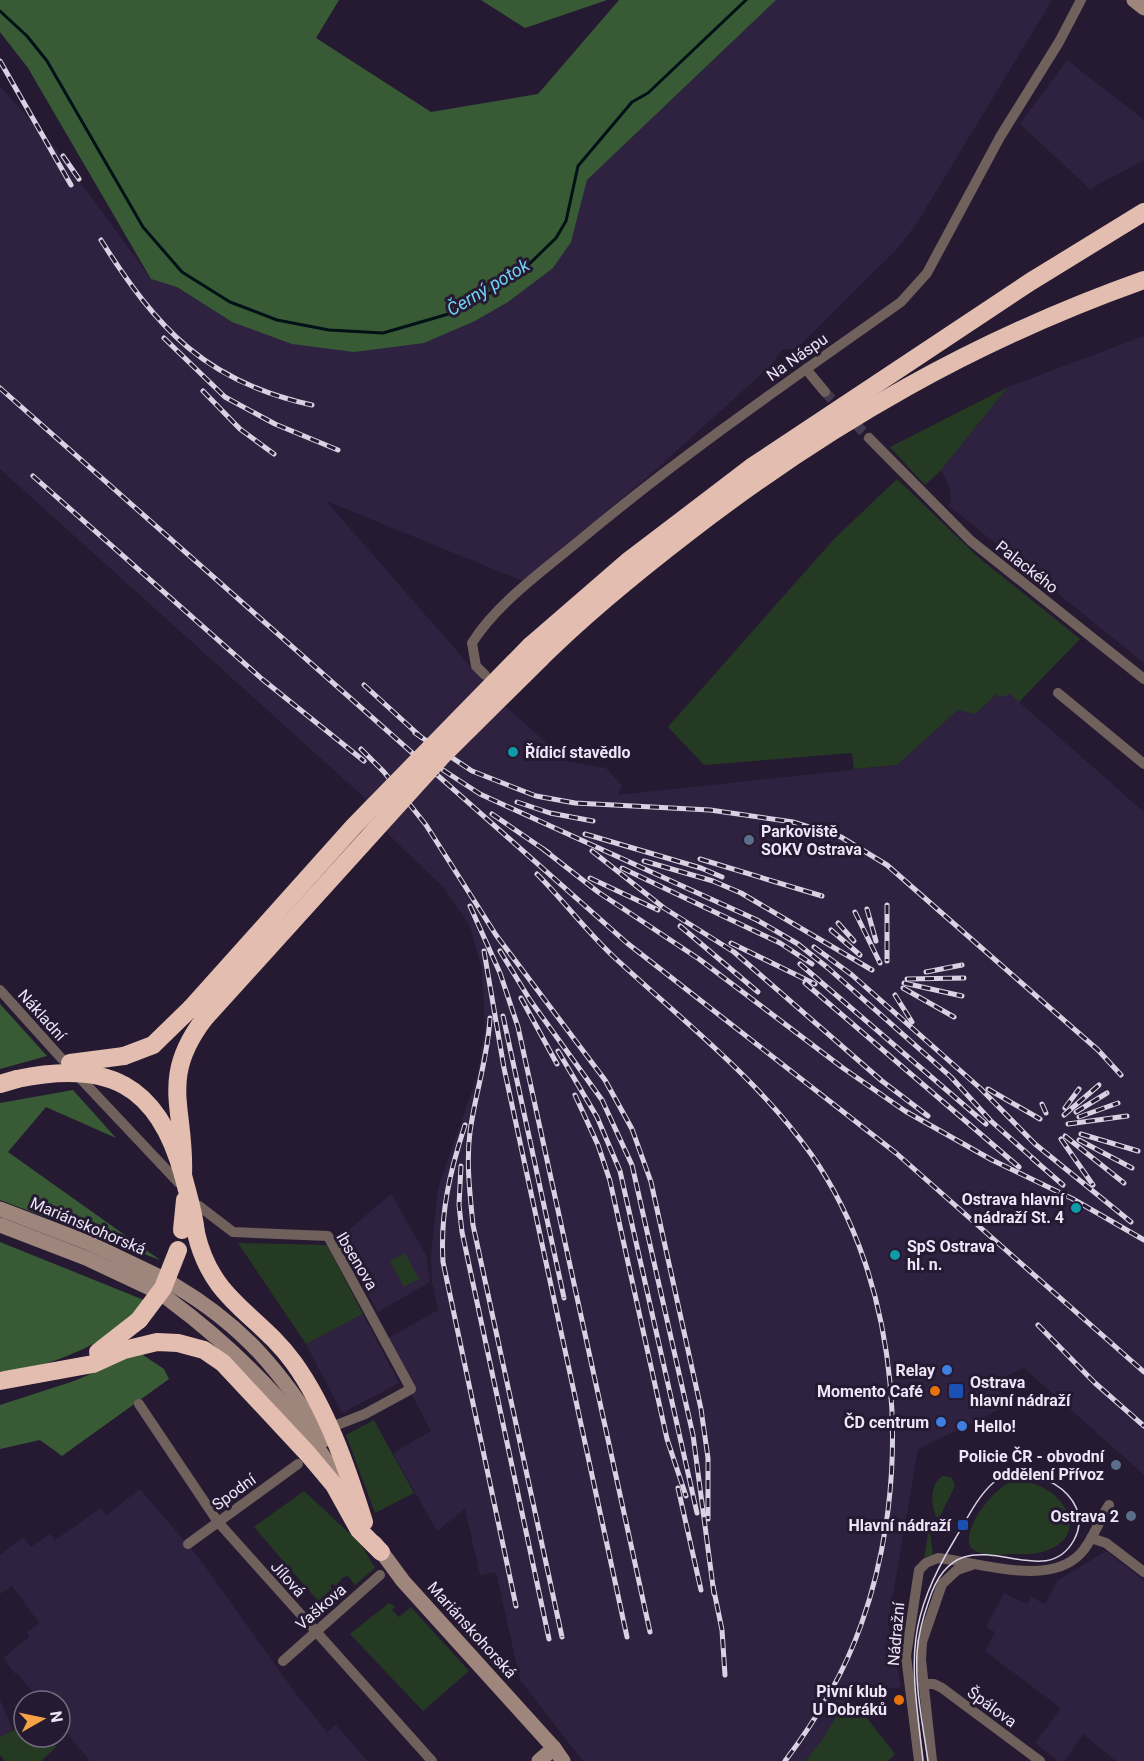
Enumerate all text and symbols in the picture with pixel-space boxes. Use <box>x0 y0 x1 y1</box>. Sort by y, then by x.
water label: Černý potok <box>442 253 534 320</box>
street label: Na Náspu <box>763 329 831 385</box>
street label: Palackého <box>992 537 1062 597</box>
place label: Řídicí stavědlo <box>525 743 631 762</box>
marker: Řídicí stavědlo <box>506 745 520 759</box>
place label: Parkoviště SOKV Ostrava <box>761 822 862 859</box>
marker: Parkoviště SOKV Ostrava <box>742 833 756 847</box>
street label: Nákladní <box>14 985 71 1045</box>
place label: Ostrava hlavní nádraží St. 4 <box>962 1190 1066 1227</box>
street label: Mariánskohorská <box>27 1193 149 1259</box>
marker: Ostrava hlavní nádraží St. 4 <box>1069 1201 1083 1215</box>
street label: Ibsenova <box>332 1229 382 1293</box>
place label: SpS Ostrava hl. n. <box>907 1237 995 1274</box>
marker: SpS Ostrava hl. n. <box>888 1248 902 1262</box>
place label: Relay <box>895 1361 936 1380</box>
marker: Relay <box>940 1363 954 1377</box>
place label: Ostrava hlavní nádraží <box>970 1373 1072 1410</box>
place label: Momento Café <box>817 1382 923 1401</box>
marker: Ostrava hlavní nádraží <box>947 1382 965 1400</box>
marker: Momento Café <box>928 1384 942 1398</box>
place label: ČD centrum <box>844 1412 929 1432</box>
marker: ČD centrum <box>934 1415 948 1429</box>
place label: Hello! <box>974 1417 1016 1436</box>
marker: Hello! <box>955 1419 969 1433</box>
place label: Policie ČR - obvodní oddělení Přívoz <box>959 1446 1106 1484</box>
marker: Policie ČR - obvodní oddělení Přívoz <box>1109 1458 1123 1472</box>
street label: Spodní <box>208 1469 260 1514</box>
place label: Ostrava 2 <box>1051 1507 1119 1526</box>
marker: Ostrava 2 <box>1124 1509 1138 1523</box>
place label: Hlavní nádraží <box>848 1516 953 1535</box>
marker: Hlavní nádraží <box>956 1518 970 1532</box>
street label: Jílová <box>267 1557 309 1601</box>
street label: Mariánskohorská <box>424 1578 520 1682</box>
street label: Vaškova <box>292 1580 350 1634</box>
street label: Nádražní <box>884 1600 908 1667</box>
place label: Pivní klub U Dobráků <box>812 1682 887 1719</box>
street label: Špálova <box>964 1682 1021 1731</box>
north arrow <box>12 1689 72 1749</box>
marker: Pivní klub U Dobráků <box>892 1693 906 1707</box>
text: N <box>46 1710 67 1724</box>

